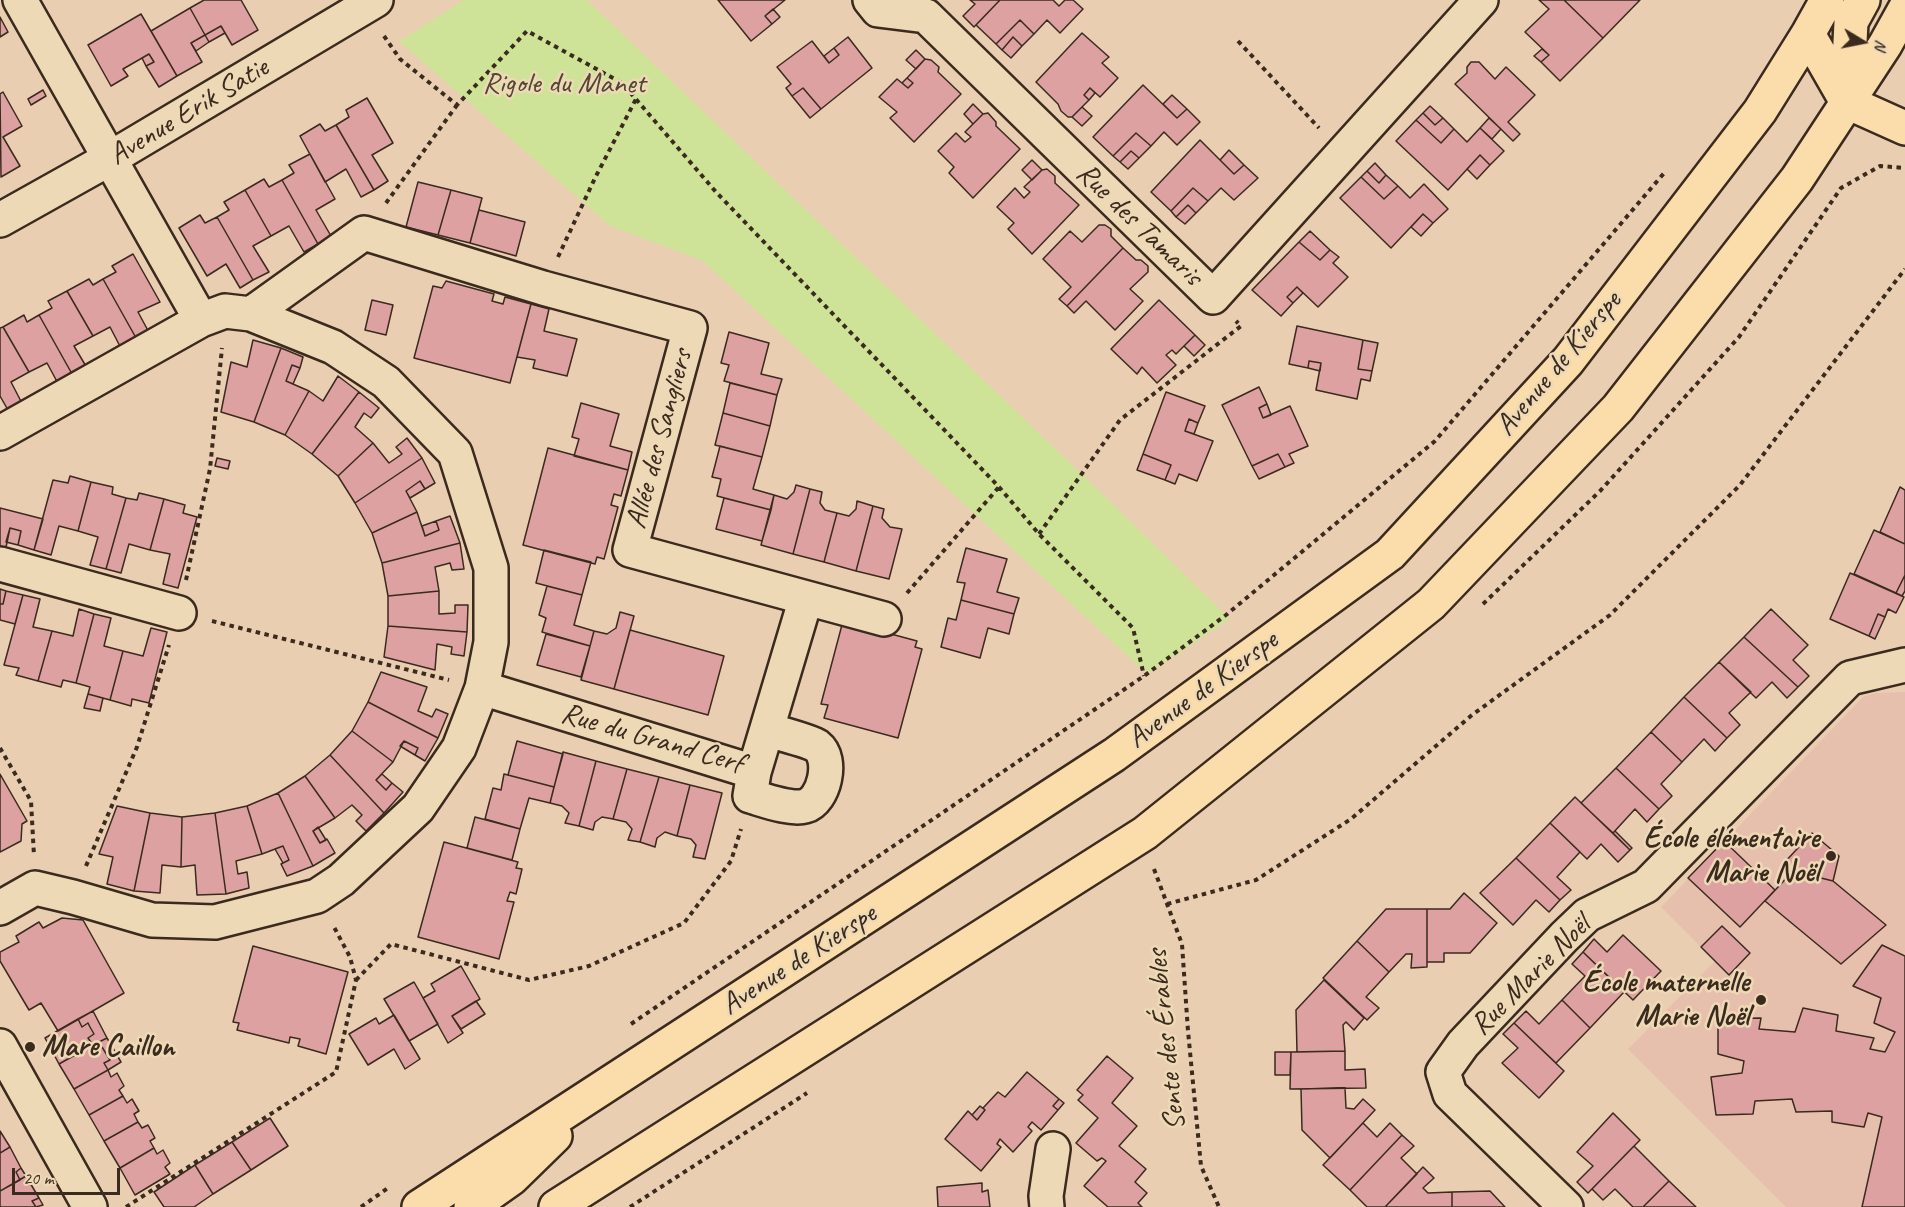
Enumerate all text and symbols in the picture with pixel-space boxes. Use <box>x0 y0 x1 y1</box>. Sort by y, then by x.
north arrow <box>1833 12 1893 72</box>
text: N <box>1870 39 1891 52</box>
street label: Avenue Erik Satie <box>103 50 275 174</box>
park label: Rigole du Manet <box>483 66 645 102</box>
street label: Rue des Tamaris <box>1068 156 1210 294</box>
street label: Avenue de Kierspe <box>1488 284 1630 444</box>
street label: Allée des Sangliers <box>619 345 701 533</box>
street label: Avenue de Kierspe <box>1121 623 1285 757</box>
street label: Rue du Grand Cerf <box>557 696 747 782</box>
place label: École élémentaire Marie Noël <box>1644 821 1819 892</box>
marker: École élémentaire Marie Noël <box>1824 849 1838 863</box>
street label: Avenue de Kierspe <box>715 897 883 1023</box>
street label: Rue Marie Noël <box>1464 909 1598 1043</box>
street label: Sente des Érables <box>1140 948 1194 1132</box>
place label: École maternelle Marie Noël <box>1582 965 1749 1036</box>
marker: École maternelle Marie Noël <box>1754 993 1768 1007</box>
place label: Mare Caillon <box>42 1029 174 1065</box>
marker: Mare Caillon <box>23 1040 37 1054</box>
scale bar <box>15 1156 123 1194</box>
text: 20 m <box>23 1167 54 1189</box>

